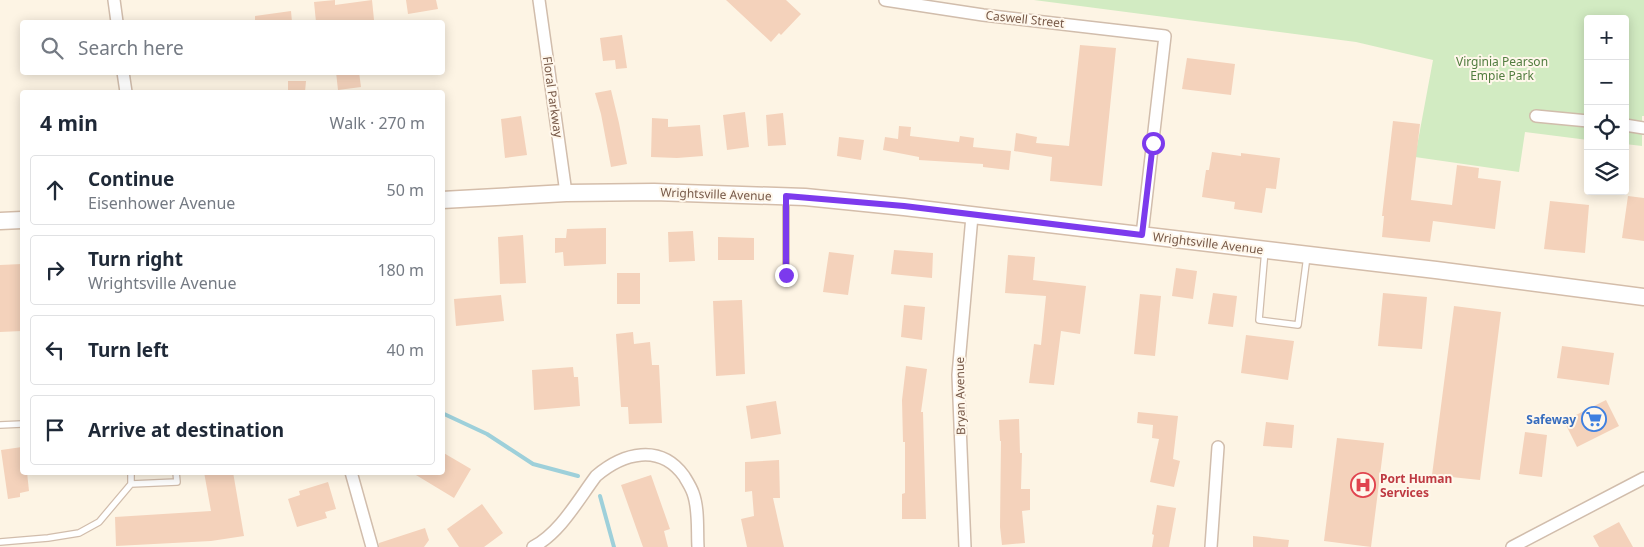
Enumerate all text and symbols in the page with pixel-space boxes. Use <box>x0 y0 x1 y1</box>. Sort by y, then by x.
street label: Caswell Street <box>985 6 1066 32</box>
map controls <box>1584 15 1629 195</box>
button: + <box>1584 15 1629 60</box>
search box <box>20 20 445 75</box>
icon: search <box>38 34 66 62</box>
text: Search here <box>78 35 184 61</box>
park label: Virginia Pearson Empie Park <box>1456 53 1548 84</box>
street label: Floral Parkway <box>539 55 567 140</box>
button: − <box>1584 60 1629 105</box>
button: locate <box>1584 105 1629 150</box>
text: 4 min <box>40 109 98 137</box>
text: Walk · 270 m <box>330 112 425 134</box>
route start <box>1142 132 1165 155</box>
button: layers <box>1584 150 1629 195</box>
text: Continue <box>88 166 174 192</box>
icon: ahead <box>41 176 69 204</box>
text: 50 m <box>387 179 424 201</box>
street label: Wrightsville Avenue <box>660 184 772 204</box>
text: Eisenhower Avenue <box>88 192 235 214</box>
street label: Wrightsville Avenue <box>1152 228 1265 258</box>
text: Turn right <box>88 246 183 272</box>
icon: right <box>41 256 69 284</box>
text: 180 m <box>377 259 424 281</box>
route end <box>775 264 798 287</box>
text: Wrightsville Avenue <box>88 272 237 294</box>
icon: left <box>41 336 69 364</box>
text: Turn left <box>88 337 169 363</box>
text: 40 m <box>387 339 424 361</box>
street label: Bryan Avenue <box>951 356 969 435</box>
supermarket icon: Safeway <box>1581 406 1607 432</box>
place label: Safeway <box>1526 411 1576 428</box>
icon: arrive <box>41 416 69 444</box>
text: Arrive at destination <box>88 417 284 443</box>
place label: Port Human Services <box>1380 470 1452 501</box>
hospital icon: Port Human Services <box>1350 472 1376 498</box>

